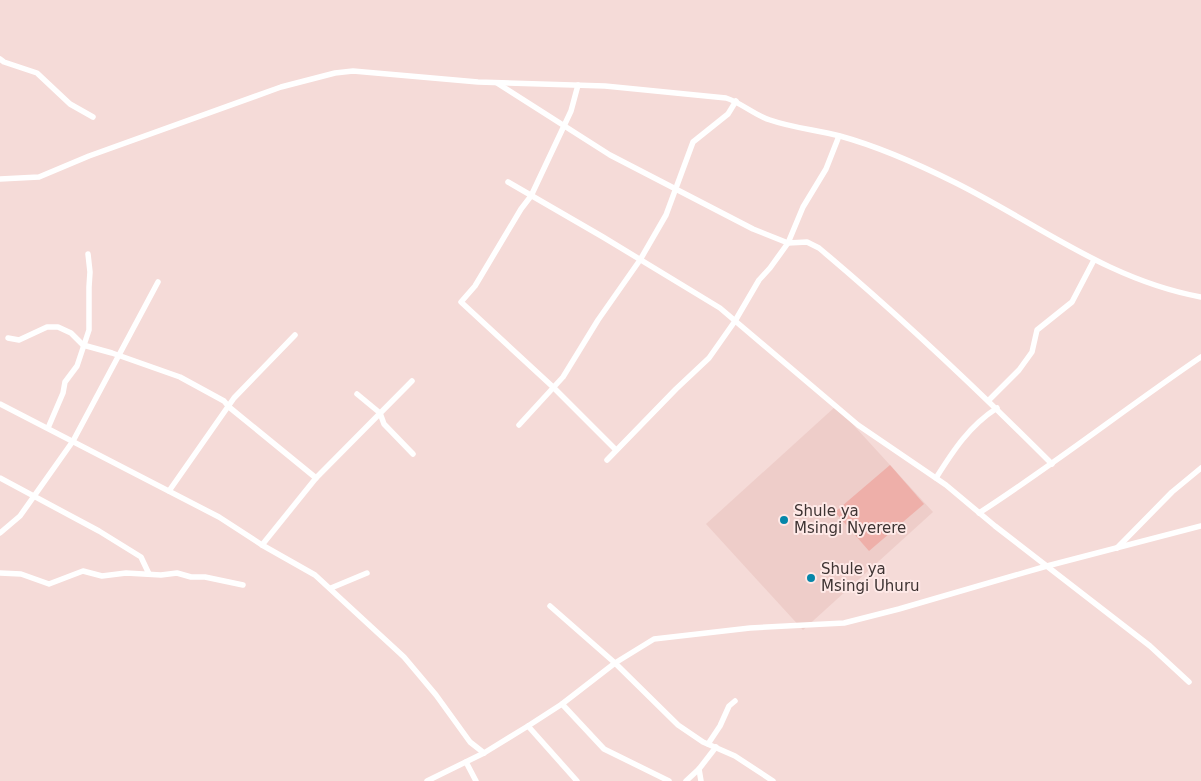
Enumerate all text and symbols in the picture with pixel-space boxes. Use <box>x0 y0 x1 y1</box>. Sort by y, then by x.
place label: Shule ya Msingi Nyerere <box>794 502 906 537</box>
marker: Shule ya Msingi Nyerere <box>778 514 790 526</box>
place label: Shule ya Msingi Uhuru <box>821 560 920 595</box>
marker: Shule ya Msingi Uhuru <box>805 572 817 584</box>

